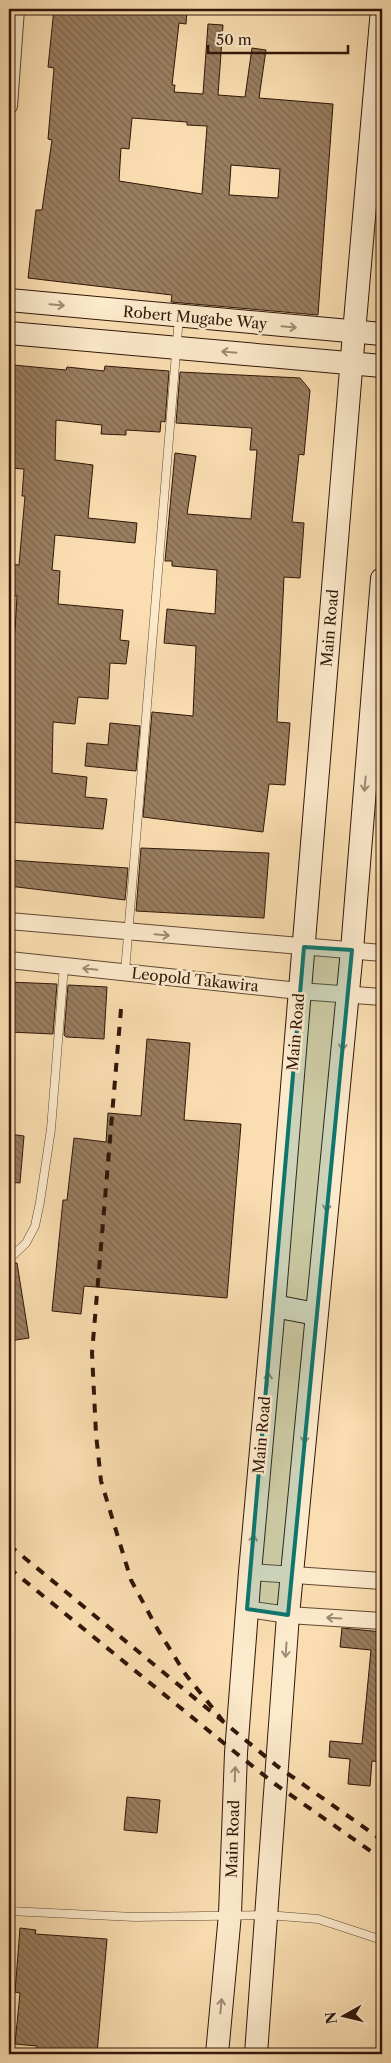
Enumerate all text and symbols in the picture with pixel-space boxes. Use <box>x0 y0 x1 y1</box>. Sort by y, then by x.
scale bar <box>208 22 348 54</box>
text: 50 m <box>216 30 252 49</box>
one-way arrow <box>49 300 65 310</box>
street label: Robert Mugabe Way <box>122 302 269 333</box>
one-way arrow <box>280 322 296 332</box>
one-way arrow <box>221 347 237 357</box>
street label: Main Road <box>317 588 342 668</box>
one-way arrow <box>361 776 370 792</box>
one-way arrow <box>154 930 170 940</box>
street label: Leopold Takawira <box>131 963 260 996</box>
one-way arrow <box>82 964 98 974</box>
street label: Main Road <box>283 992 308 1072</box>
one-way arrow <box>338 1034 347 1050</box>
one-way arrow <box>322 1196 332 1212</box>
one-way arrow <box>263 1372 272 1388</box>
street label: Main Road <box>249 1395 274 1475</box>
one-way arrow <box>300 1427 310 1443</box>
one-way arrow <box>248 1534 257 1550</box>
one-way arrow <box>326 1613 342 1622</box>
one-way arrow <box>281 1642 290 1658</box>
one-way arrow <box>230 1766 240 1782</box>
street label: Main Road <box>222 1800 243 1878</box>
north arrow <box>318 1990 368 2040</box>
one-way arrow <box>217 1998 226 2014</box>
text: N <box>321 2011 341 2025</box>

